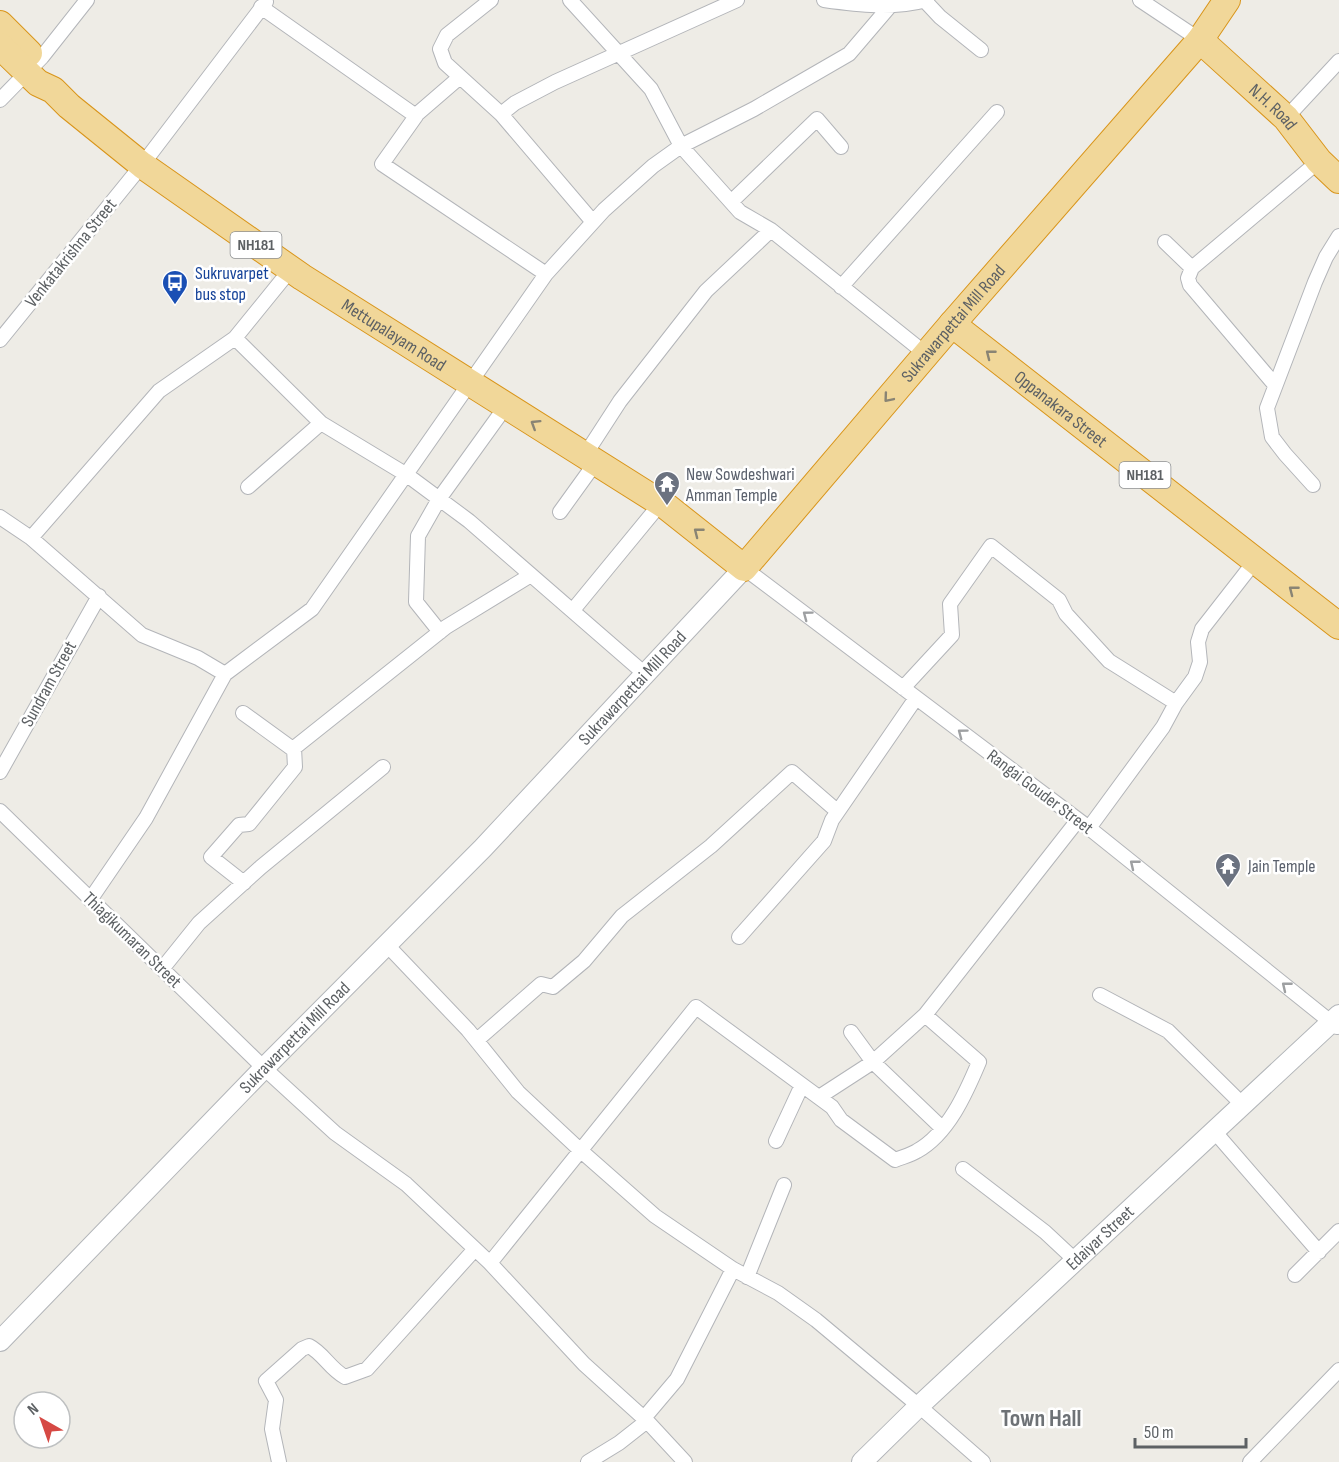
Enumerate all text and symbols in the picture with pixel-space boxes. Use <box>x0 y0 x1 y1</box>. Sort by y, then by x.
street label: N.H. Road <box>1245 79 1302 134</box>
street label: Venkatakrishna Street <box>21 194 122 312</box>
road number: NH181 <box>230 232 282 258</box>
street label: Sukrawarpettai Mill Road <box>897 260 1010 386</box>
place label: Sukruvarpet bus stop <box>195 263 269 305</box>
bus stop icon: Sukruvarpet bus stop <box>160 268 190 306</box>
street label: Mettupalayam Road <box>338 294 450 376</box>
one-way arrow <box>986 350 997 361</box>
street label: Oppanakara Street <box>1010 366 1112 452</box>
one-way arrow <box>885 391 896 402</box>
one-way arrow <box>531 420 541 432</box>
road number: NH181 <box>1120 462 1170 488</box>
place label: New Sowdeshwari Amman Temple <box>685 464 795 506</box>
temple icon: New Sowdeshwari Amman Temple <box>652 469 682 507</box>
one-way arrow <box>694 528 705 539</box>
one-way arrow <box>1288 587 1299 598</box>
one-way arrow <box>802 612 813 623</box>
street label: Sukrawarpettai Mill Road <box>574 627 690 749</box>
street label: Sundram Street <box>17 637 81 730</box>
one-way arrow <box>958 729 969 740</box>
street label: Rangai Gouder Street <box>983 745 1098 839</box>
temple icon: Jain Temple <box>1213 851 1243 889</box>
place label: Jain Temple <box>1247 856 1315 877</box>
one-way arrow <box>1130 860 1141 871</box>
street label: Thiagikumaran Street <box>78 888 186 993</box>
street label: Sukrawarpettai Mill Road <box>235 977 354 1098</box>
one-way arrow <box>1282 982 1293 993</box>
street label: Edaiyar Street <box>1062 1201 1138 1274</box>
north arrow <box>12 1390 72 1450</box>
text: N <box>24 1400 43 1420</box>
district label: Town Hall <box>1001 1404 1081 1433</box>
scale bar <box>1135 1411 1246 1449</box>
text: 50 m <box>1144 1422 1174 1443</box>

